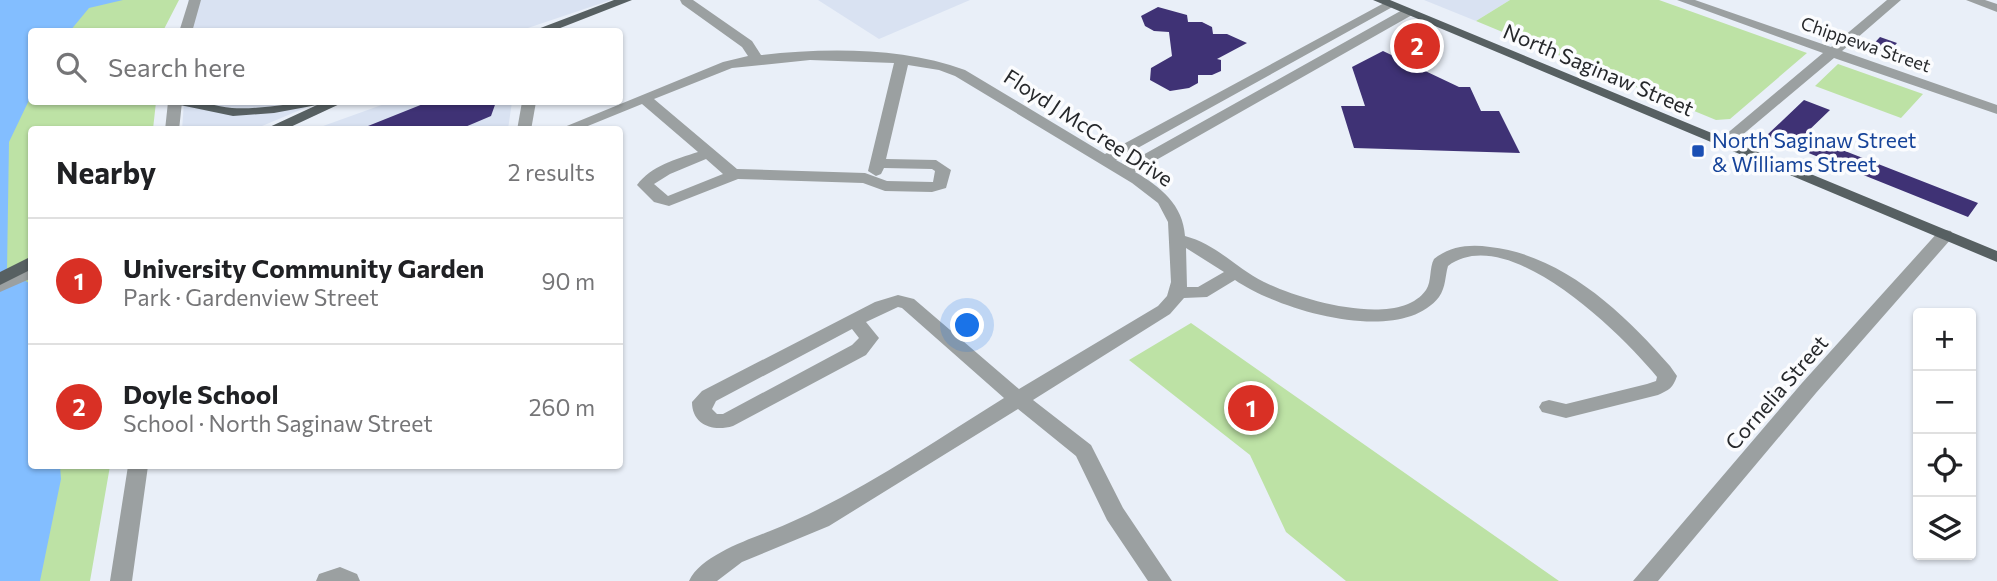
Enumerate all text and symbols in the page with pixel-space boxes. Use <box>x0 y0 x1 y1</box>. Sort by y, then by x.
street label: Chippewa Street <box>1798 11 1934 77</box>
street label: North Saginaw Street <box>1500 18 1698 120</box>
pin: 2 <box>1394 20 1440 72</box>
search box <box>28 28 623 105</box>
icon: search <box>52 48 90 86</box>
text: Search here <box>108 51 246 82</box>
street label: Floyd J McCree Drive <box>1000 63 1178 191</box>
place label: North Saginaw Street & Williams Street <box>1712 127 1916 176</box>
marker: North Saginaw Street & Williams Street <box>1690 143 1706 159</box>
text: Nearby <box>56 153 156 190</box>
text: 2 results <box>508 158 595 186</box>
text: University Community Garden <box>123 252 484 283</box>
text: 1 <box>74 267 84 295</box>
text: 90 m <box>542 267 595 295</box>
text: Park · Gardenview Street <box>123 283 379 311</box>
your location <box>950 308 984 342</box>
map controls <box>1913 308 1976 560</box>
button: + <box>1913 308 1976 371</box>
street label: Cornelia Street <box>1719 330 1833 454</box>
button: − <box>1913 371 1976 434</box>
text: Doyle School <box>123 378 278 409</box>
pin: 1 <box>1228 382 1274 434</box>
text: 2 <box>72 393 86 421</box>
text: 260 m <box>529 393 595 421</box>
text: School · North Saginaw Street <box>123 409 433 437</box>
button: locate <box>1913 434 1976 497</box>
button: layers <box>1913 497 1976 560</box>

